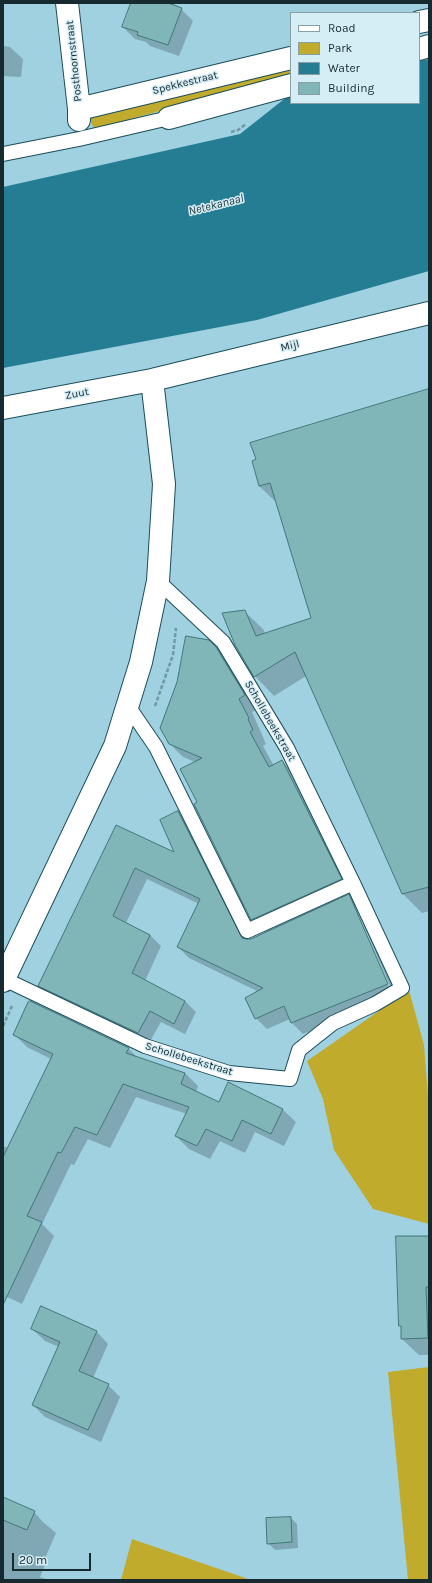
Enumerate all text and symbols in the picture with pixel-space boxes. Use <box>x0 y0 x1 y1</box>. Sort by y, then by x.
legend <box>290 12 420 104</box>
street label: Posthoornstraat <box>63 20 85 102</box>
text: Road <box>328 21 356 35</box>
text: Park <box>328 41 352 55</box>
text: Water <box>328 61 360 75</box>
street label: Spekkestraat <box>151 69 219 97</box>
text: Building <box>328 81 374 95</box>
water label: Netekanaal <box>187 191 245 219</box>
street label: Mijl <box>279 337 301 355</box>
street label: Zuut <box>64 385 90 403</box>
street label: Schollebeekstraat <box>242 678 298 764</box>
street label: Schollebeekstraat <box>144 1039 234 1079</box>
scale bar <box>14 1545 93 1571</box>
text: 20 m <box>19 1553 47 1567</box>

